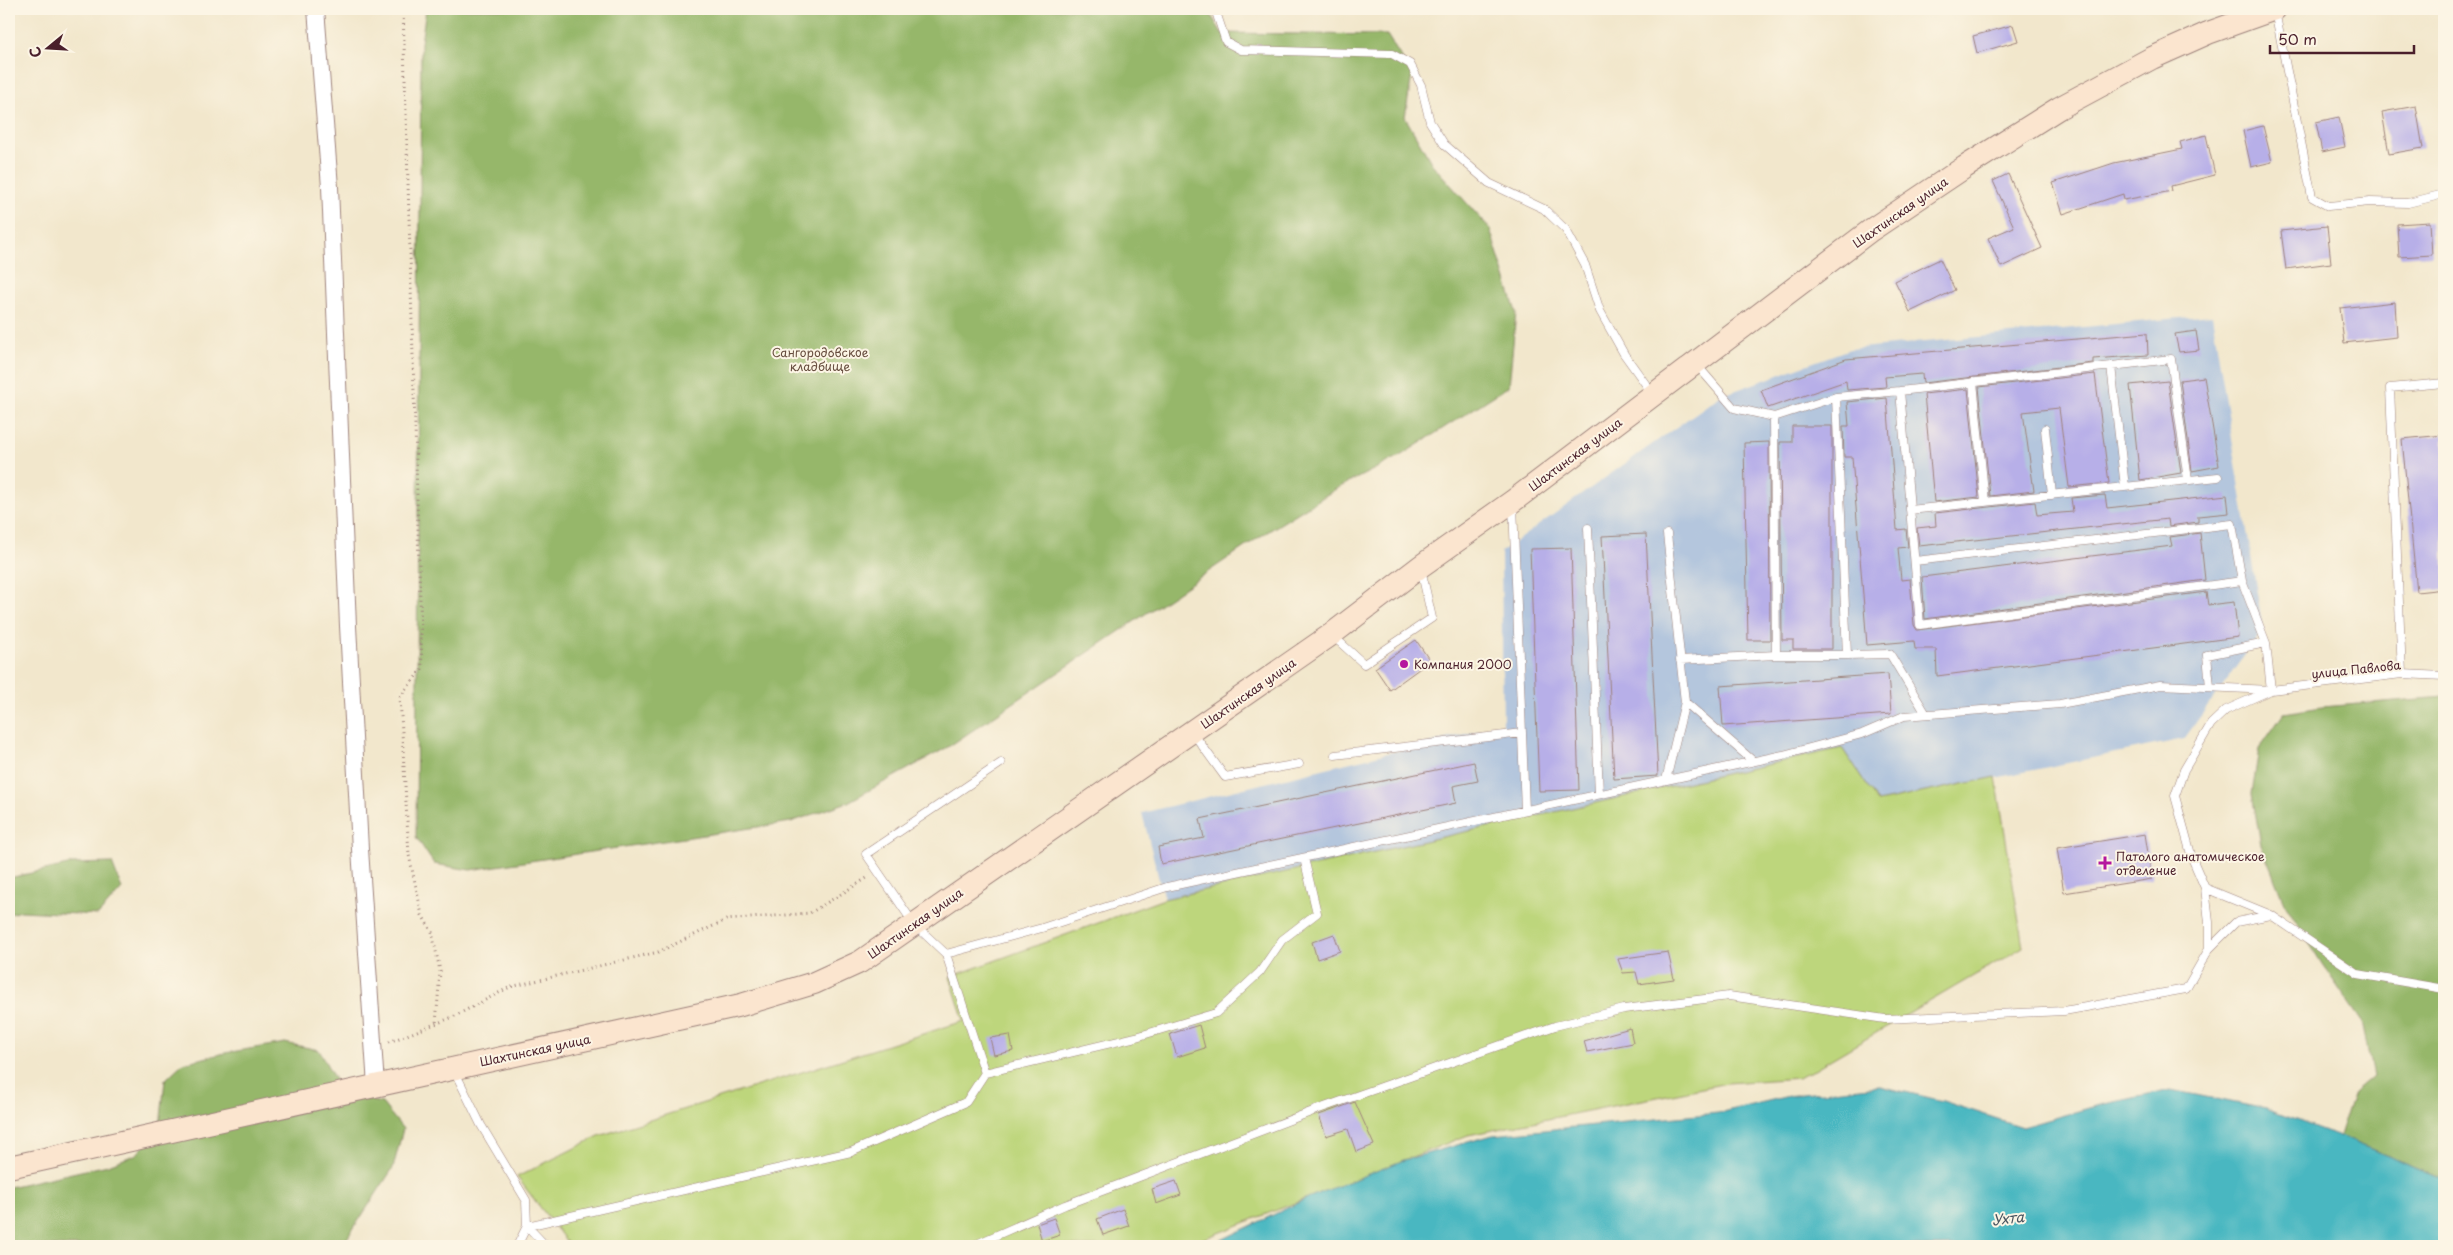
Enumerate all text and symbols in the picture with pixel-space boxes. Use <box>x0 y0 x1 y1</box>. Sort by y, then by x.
north arrow <box>22 22 72 72</box>
scale bar <box>2270 22 2414 54</box>
text: 50 m <box>2278 27 2317 50</box>
text: С <box>24 44 47 60</box>
street label: Шахтинская улица <box>1849 172 1952 252</box>
park label: Сангородовское кладбище <box>772 343 869 375</box>
street label: Шахтинская улица <box>1525 413 1626 495</box>
street label: Шахтинская улица <box>1197 653 1300 733</box>
place label: Компания 2000 <box>1414 655 1512 673</box>
street label: улица Павлова <box>2310 655 2402 683</box>
marker: Компания 2000 <box>1398 658 1410 670</box>
place label: Патолого анатомическое отделение <box>2116 847 2265 879</box>
marker: Патолого анатомическое отделение <box>2098 856 2112 870</box>
street label: Шахтинская улица <box>864 883 967 963</box>
street label: Шахтинская улица <box>478 1029 592 1071</box>
water label: Ухта <box>1991 1206 2026 1230</box>

